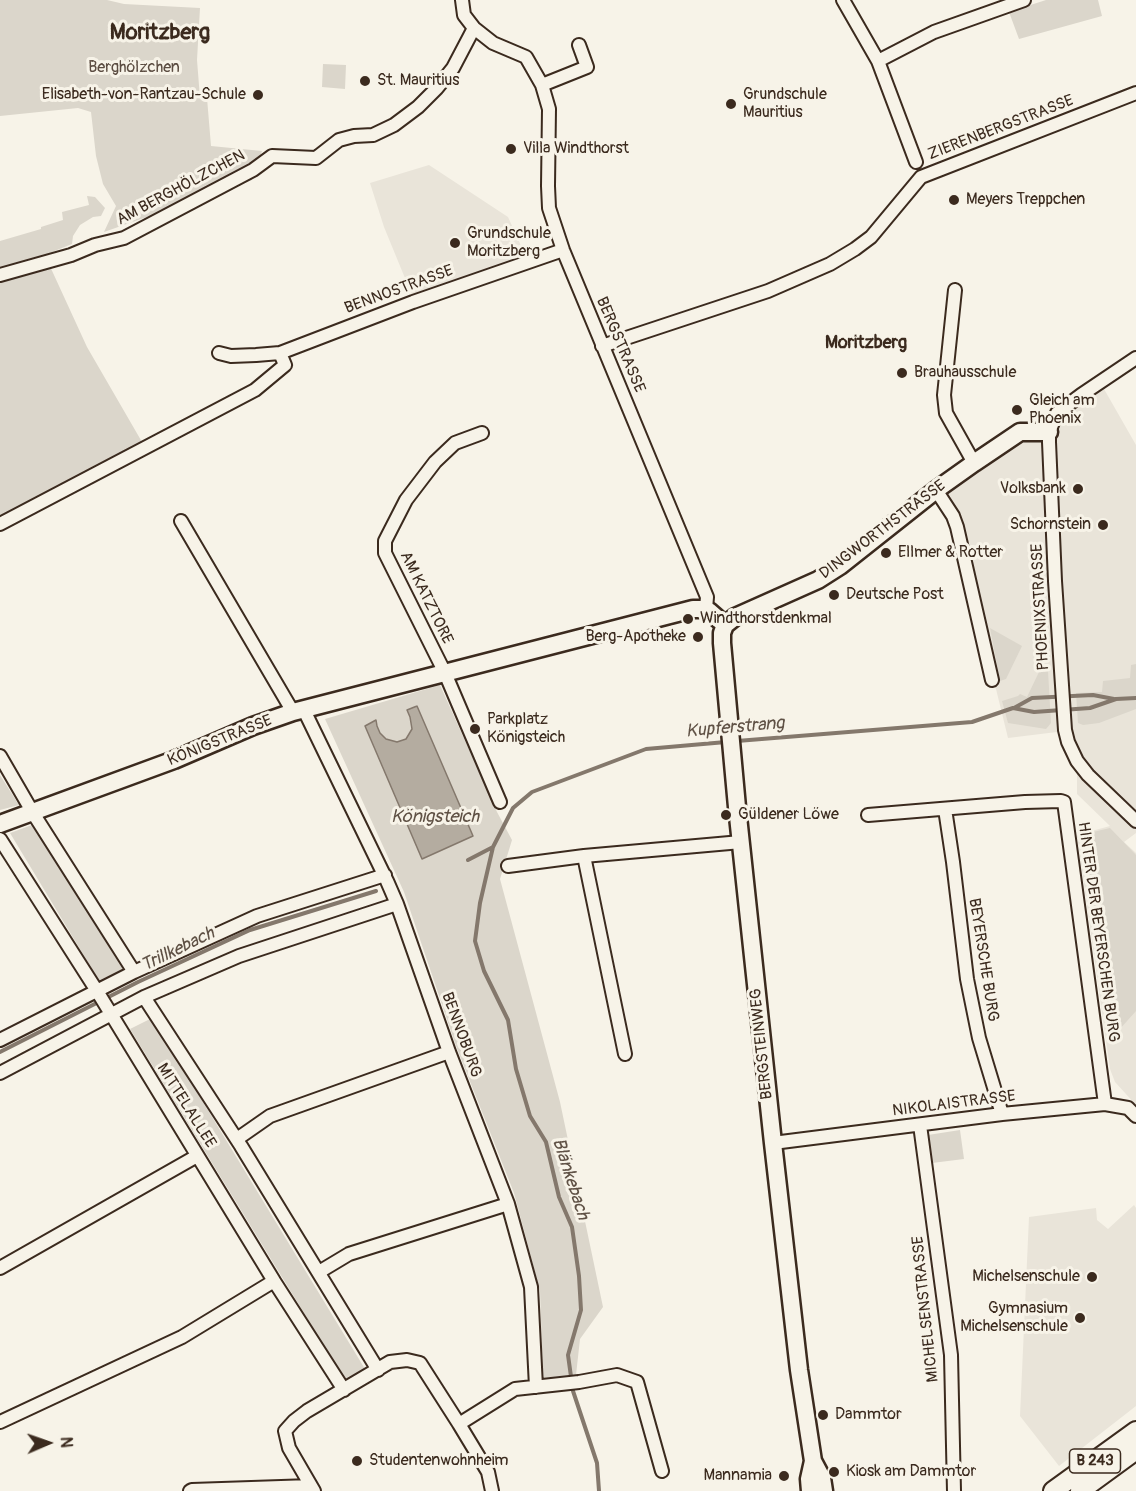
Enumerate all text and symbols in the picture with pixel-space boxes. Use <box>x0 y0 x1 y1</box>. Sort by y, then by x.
district label: Moritzberg <box>110 20 210 46</box>
park label: Berghölzchen <box>88 58 180 78</box>
place label: St. Mauritius <box>377 71 459 91</box>
marker: St. Mauritius <box>358 74 372 88</box>
place label: Elisabeth-von-Rantzau-Schule <box>42 85 246 105</box>
place label: Grundschule Mauritius <box>743 85 827 123</box>
marker: Elisabeth-von-Rantzau-Schule <box>251 88 265 102</box>
street label: ZIERENBERGSTRASSE <box>925 91 1077 165</box>
marker: Grundschule Mauritius <box>724 97 738 111</box>
place label: Villa Windthorst <box>523 139 629 159</box>
marker: Villa Windthorst <box>504 142 518 156</box>
street label: AM BERGHÖLZCHEN <box>114 146 248 230</box>
place label: Meyers Treppchen <box>966 190 1085 210</box>
marker: Meyers Treppchen <box>947 193 961 207</box>
place label: Grundschule Moritzberg <box>467 224 551 262</box>
marker: Grundschule Moritzberg <box>448 236 462 250</box>
street label: BENNOSTRASSE <box>342 261 456 319</box>
street label: BERGSTRASSE <box>591 294 649 396</box>
district label: Moritzberg <box>825 332 907 354</box>
place label: Brauhausschule <box>914 363 1016 383</box>
marker: Brauhausschule <box>895 366 909 380</box>
place label: Gleich am Phoenix <box>1029 391 1095 429</box>
marker: Gleich am Phoenix <box>1010 403 1024 417</box>
street label: DINGWORTHSTRASSE <box>816 476 950 584</box>
place label: Volksbank <box>1000 479 1066 499</box>
marker: Volksbank <box>1071 482 1085 496</box>
place label: Schornstein <box>1010 515 1091 535</box>
marker: Schornstein <box>1096 518 1110 532</box>
place label: Ellmer & Rotter <box>898 543 1003 563</box>
street label: PHOENIXSTRASSE <box>1028 543 1054 671</box>
marker: Ellmer & Rotter <box>879 546 893 560</box>
street label: AM KATZTORE <box>395 549 457 647</box>
place label: Deutsche Post <box>846 585 944 605</box>
marker: Deutsche Post <box>827 588 841 602</box>
place label: Windthorstdenkmal <box>700 609 832 629</box>
marker: Windthorstdenkmal <box>681 612 695 626</box>
place label: Berg-Apotheke <box>586 627 686 647</box>
marker: Berg-Apotheke <box>691 630 705 644</box>
place label: Parkplatz Königsteich <box>487 710 565 748</box>
street label: KÖNIGSTRASSE <box>165 711 275 771</box>
water label: Kupferstrang <box>685 713 785 743</box>
marker: Parkplatz Königsteich <box>468 722 482 736</box>
place label: Güldener Löwe <box>738 805 839 825</box>
water label: Königsteich <box>391 806 479 828</box>
marker: Güldener Löwe <box>719 808 733 822</box>
street label: HINTER DER BEYERSCHEN BURG <box>1073 820 1123 1044</box>
street label: BEYERSCHE BURG <box>964 897 1002 1023</box>
water label: Trillkebach <box>138 923 218 977</box>
street label: BERGSTEINWEG <box>747 987 777 1101</box>
street label: BENNOBURG <box>437 990 485 1080</box>
street label: MITTELALLEE <box>152 1060 220 1152</box>
street label: NIKOLAISTRASSE <box>891 1087 1017 1121</box>
water label: Blänkebach <box>547 1136 593 1222</box>
street label: MICHELSENSTRASSE <box>909 1235 943 1383</box>
place label: Michelsenschule <box>972 1267 1080 1287</box>
marker: Michelsenschule <box>1085 1270 1099 1284</box>
place label: Gymnasium Michelsenschule <box>960 1299 1068 1337</box>
marker: Gymnasium Michelsenschule <box>1073 1311 1087 1325</box>
place label: Dammtor <box>835 1405 902 1425</box>
marker: Dammtor <box>816 1408 830 1422</box>
north arrow <box>18 1413 78 1473</box>
text: N <box>56 1437 76 1448</box>
road number: B 243 <box>1070 1449 1120 1473</box>
place label: Studentenwohnheim <box>369 1451 508 1471</box>
marker: Studentenwohnheim <box>350 1454 364 1468</box>
place label: Kiosk am Dammtor <box>846 1462 976 1482</box>
marker: Kiosk am Dammtor <box>827 1465 841 1479</box>
place label: Mannamia <box>703 1466 772 1486</box>
marker: Mannamia <box>777 1469 791 1483</box>

